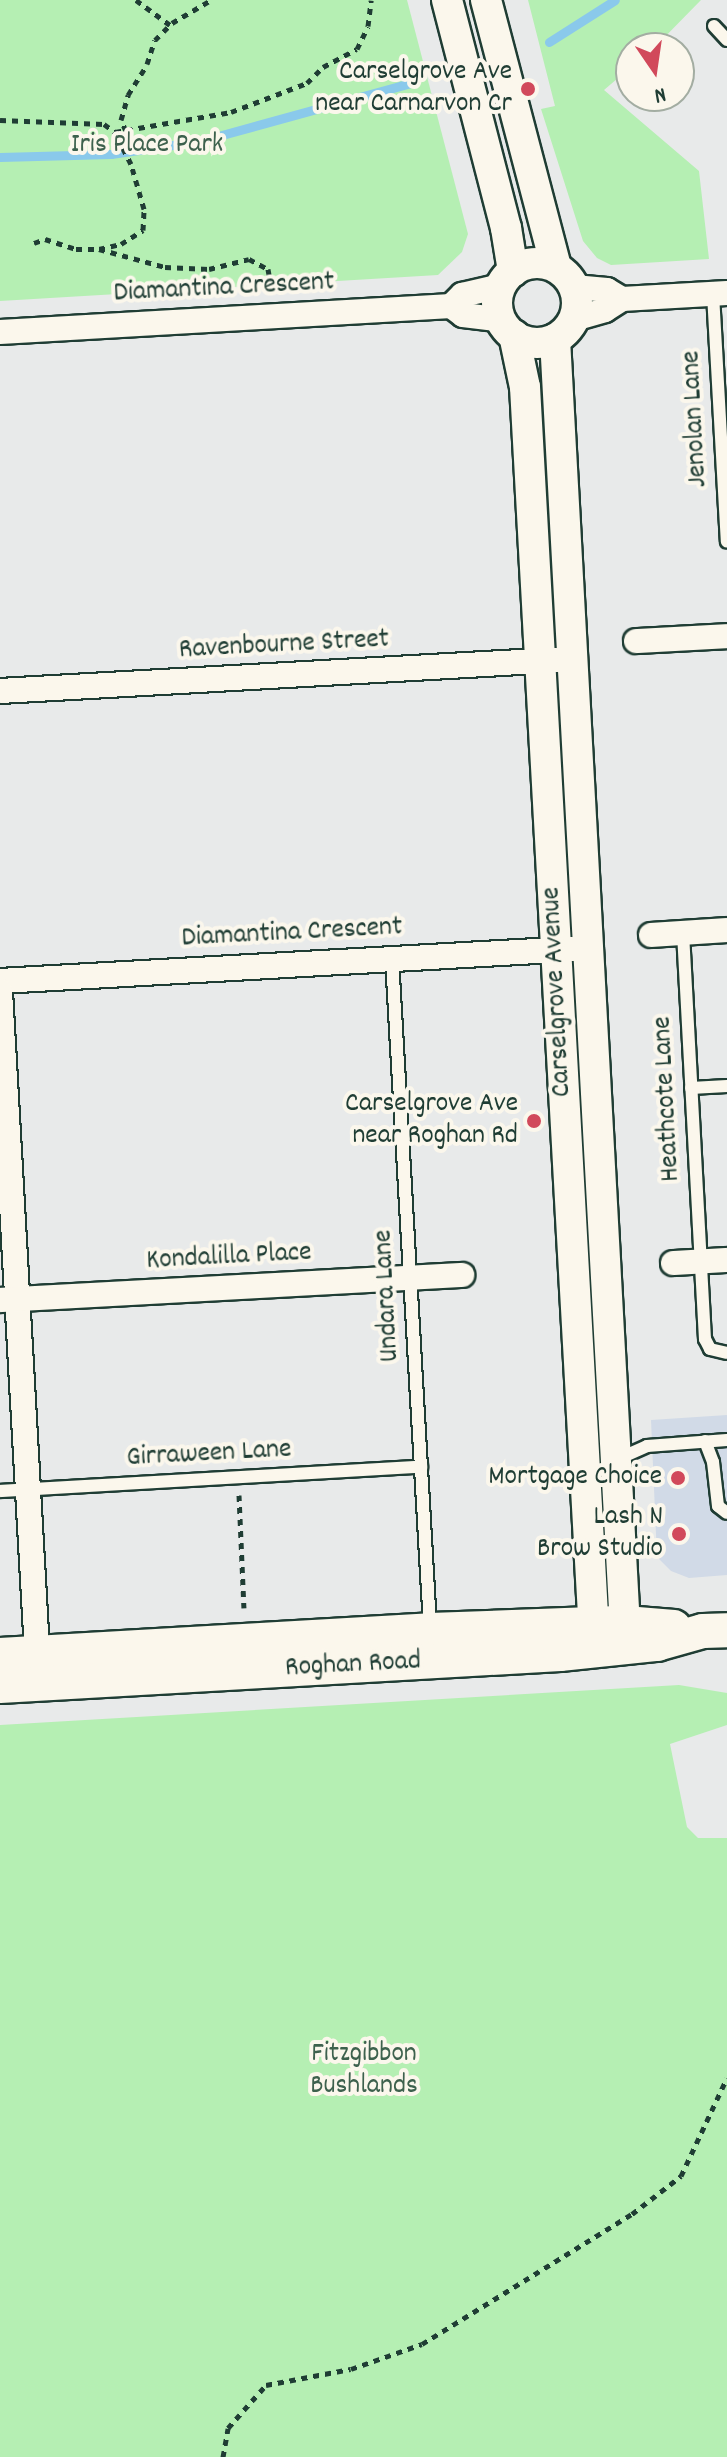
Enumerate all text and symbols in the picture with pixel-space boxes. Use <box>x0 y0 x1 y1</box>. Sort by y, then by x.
north arrow <box>615 32 695 112</box>
place label: Carselgrove Ave near Carnarvon Cr <box>315 56 512 122</box>
text: N <box>651 78 669 110</box>
marker: Carselgrove Ave near Carnarvon Cr <box>519 80 537 98</box>
park label: Iris Place Park <box>71 129 223 163</box>
street label: Diamantina Crescent <box>113 266 335 312</box>
street label: Jenolan Lane <box>676 350 716 488</box>
street label: Ravenbourne Street <box>178 624 390 668</box>
street label: Carselgrove Avenue <box>536 886 580 1098</box>
street label: Diamantina Crescent <box>181 911 403 957</box>
street label: Heathcote Lane <box>647 1015 689 1183</box>
place label: Carselgrove Ave near Roghan Rd <box>345 1088 518 1154</box>
marker: Carselgrove Ave near Roghan Rd <box>525 1112 543 1130</box>
street label: Undara Lane <box>368 1229 408 1363</box>
street label: Kondalilla Place <box>146 1237 312 1279</box>
street label: Girraween Lane <box>126 1434 292 1476</box>
place label: Mortgage Choice <box>488 1461 662 1495</box>
marker: Mortgage Choice <box>669 1469 687 1487</box>
place label: Lash N Brow Studio <box>537 1501 663 1567</box>
marker: Lash N Brow Studio <box>670 1525 688 1543</box>
street label: Roghan Road <box>284 1646 422 1686</box>
park label: Fitzgibbon Bushlands <box>310 2038 418 2104</box>

